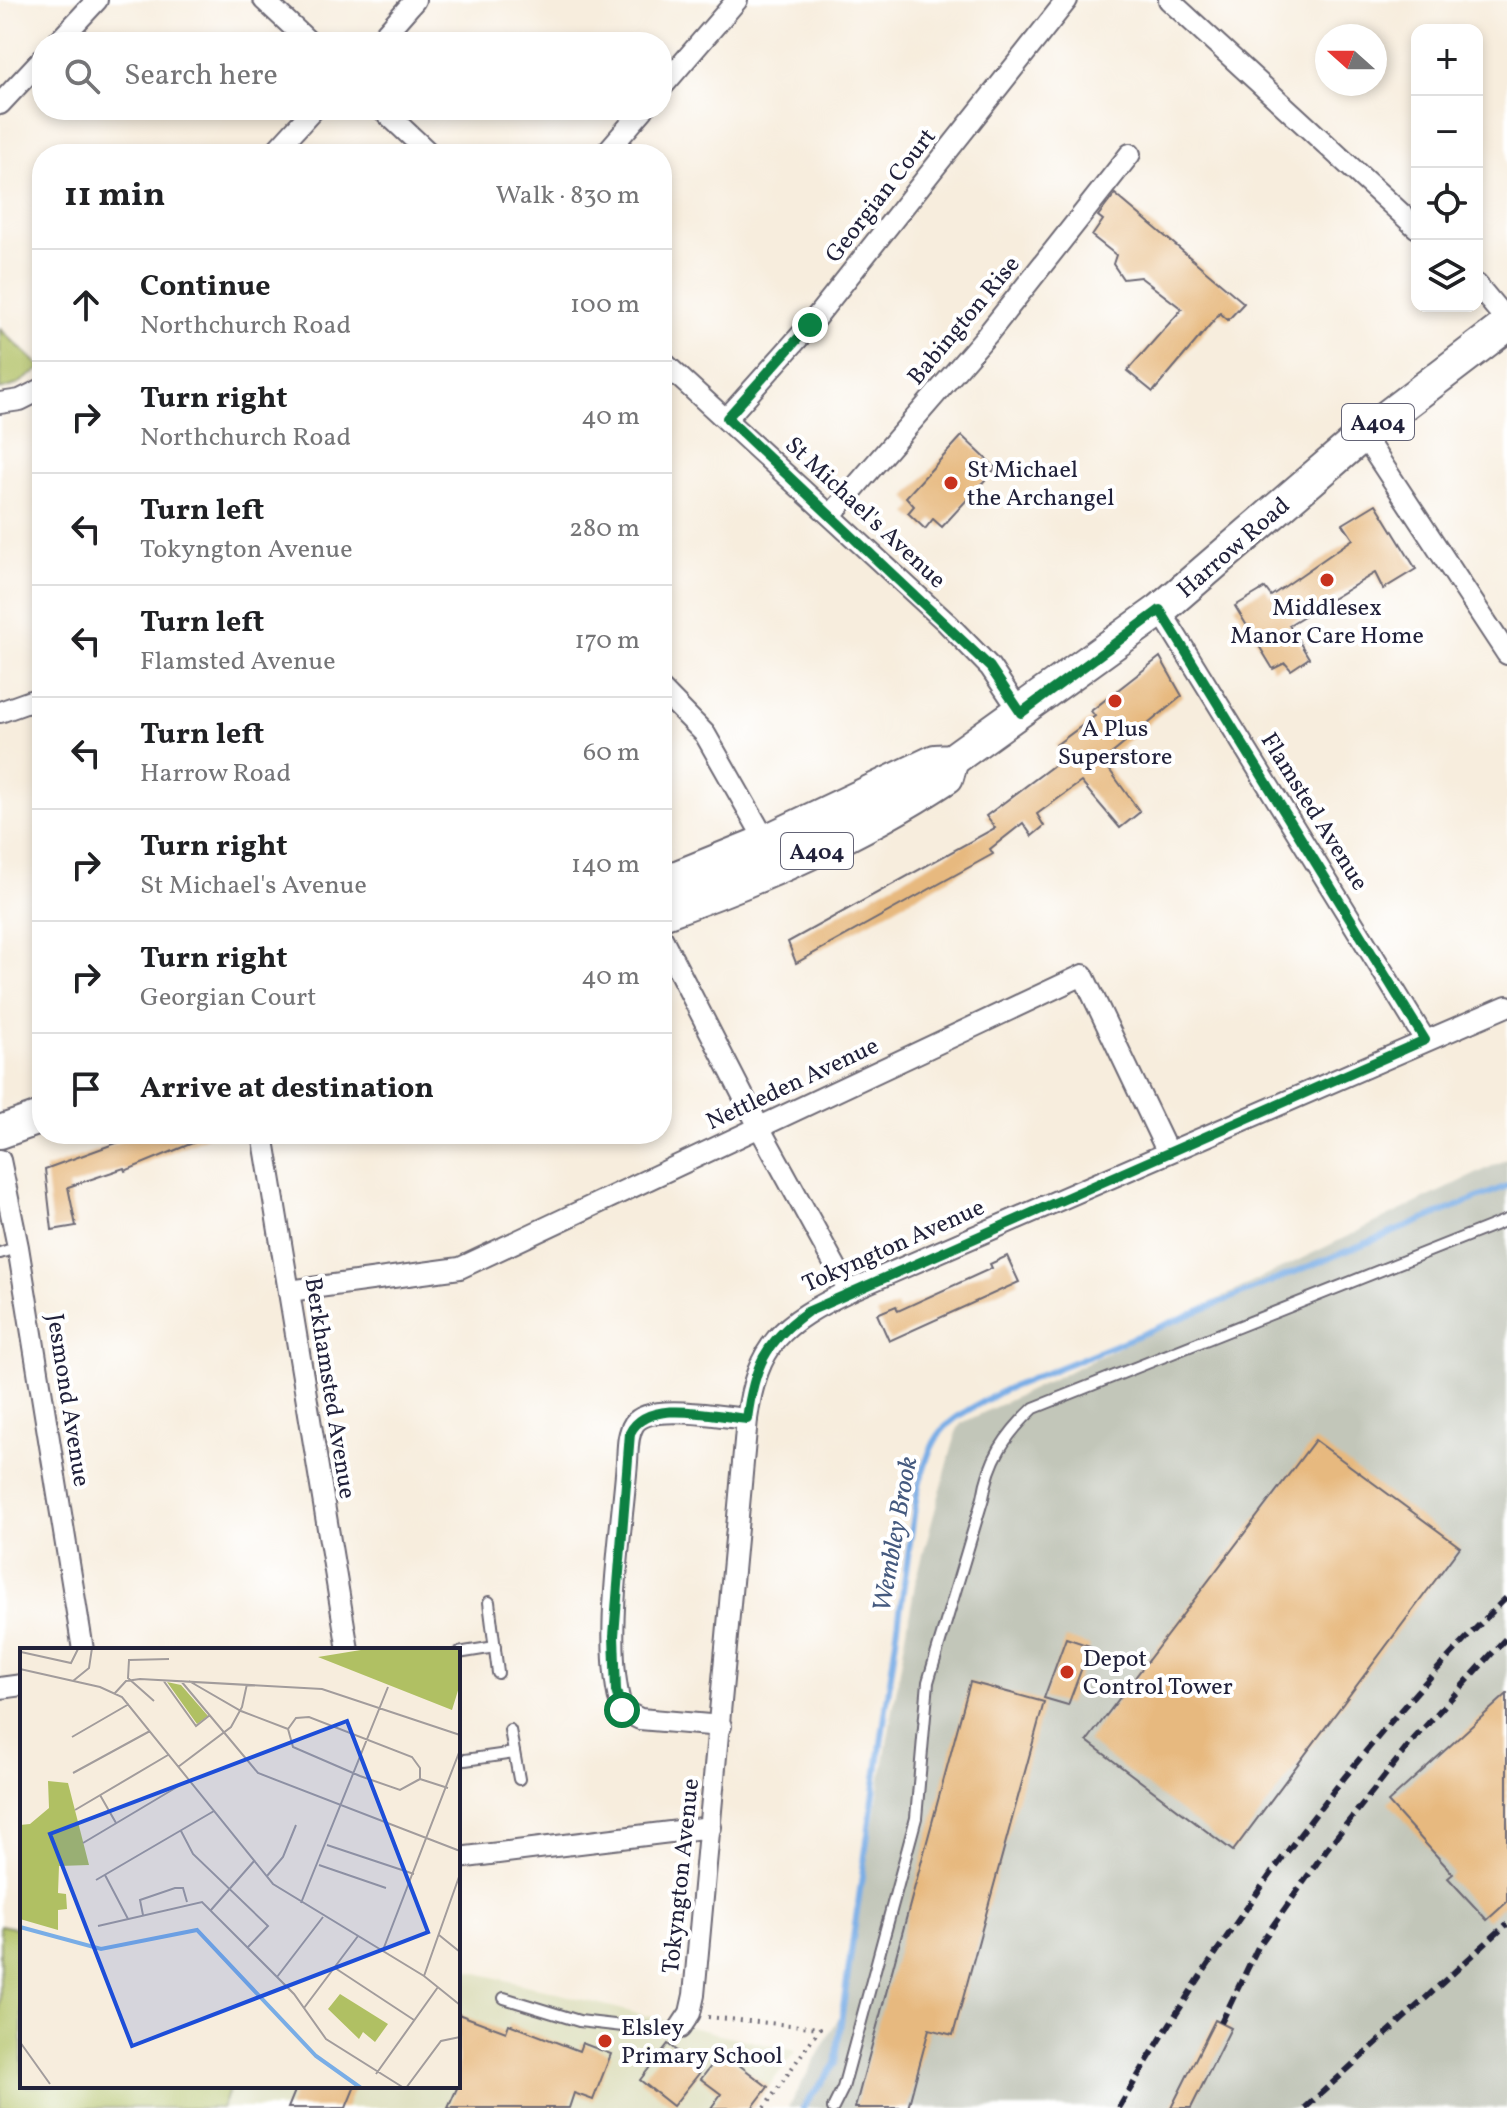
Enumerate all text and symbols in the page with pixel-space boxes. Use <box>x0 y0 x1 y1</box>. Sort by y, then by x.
north arrow <box>1315 24 1387 96</box>
map controls <box>1411 24 1483 312</box>
button: + <box>1411 24 1483 96</box>
search box <box>32 32 672 120</box>
icon: search <box>60 54 104 98</box>
text: Search here <box>124 55 278 97</box>
button: − <box>1411 96 1483 168</box>
street label: Georgian Court <box>818 122 945 271</box>
button: locate <box>1411 168 1483 240</box>
text: 11 min <box>64 173 165 220</box>
text: Walk · 830 m <box>495 178 640 214</box>
button: layers <box>1411 240 1483 312</box>
street label: Babington Rise <box>900 249 1029 393</box>
text: Continue <box>140 266 271 308</box>
icon: ahead <box>64 283 108 327</box>
text: 100 m <box>570 287 640 323</box>
route end <box>792 307 828 343</box>
text: Northchurch Road <box>140 308 351 344</box>
text: Turn right <box>140 378 288 420</box>
icon: right <box>64 395 108 439</box>
text: 40 m <box>581 399 640 435</box>
road number: A404 <box>1342 404 1414 440</box>
text: Northchurch Road <box>140 420 351 456</box>
street label: St Michael's Avenue <box>777 430 953 597</box>
place label: St Michael the Archangel <box>967 454 1114 516</box>
marker: St Michael the Archangel <box>942 474 960 492</box>
text: Turn left <box>140 490 264 532</box>
street label: Harrow Road <box>1171 490 1298 607</box>
icon: left <box>64 507 108 551</box>
text: 280 m <box>569 511 640 547</box>
text: Tokyngton Avenue <box>140 532 352 568</box>
marker: Middlesex Manor Care Home <box>1318 571 1336 589</box>
place label: Middlesex Manor Care Home <box>1230 592 1424 654</box>
text: Turn left <box>140 602 264 644</box>
icon: left <box>64 619 108 663</box>
text: 170 m <box>575 623 640 659</box>
text: Flamsted Avenue <box>140 644 336 680</box>
marker: A Plus Superstore <box>1106 692 1124 710</box>
place label: A Plus Superstore <box>1058 713 1172 775</box>
text: Turn left <box>140 714 264 756</box>
street label: Flamsted Avenue <box>1251 727 1376 898</box>
icon: left <box>64 731 108 775</box>
text: 60 m <box>583 735 640 771</box>
text: Harrow Road <box>140 756 291 792</box>
text: Turn right <box>140 826 288 868</box>
road number: A404 <box>781 833 853 869</box>
icon: right <box>64 843 108 887</box>
text: 140 m <box>571 847 640 883</box>
text: St Michael's Avenue <box>140 868 367 904</box>
text: Turn right <box>140 938 288 980</box>
icon: right <box>64 955 108 999</box>
text: 40 m <box>581 959 640 995</box>
text: Georgian Court <box>140 980 316 1016</box>
street label: Nettleden Avenue <box>701 1030 885 1140</box>
icon: arrive <box>64 1067 108 1111</box>
text: Arrive at destination <box>140 1068 434 1110</box>
street label: Tokyngton Avenue <box>797 1191 990 1302</box>
street label: Berkhamsted Avenue <box>295 1275 363 1501</box>
street label: Jesmond Avenue <box>37 1311 97 1489</box>
water label: Wembley Brook <box>865 1454 927 1615</box>
place label: Depot Control Tower <box>1083 1643 1233 1705</box>
inset map <box>20 1648 460 2088</box>
marker: Depot Control Tower <box>1058 1663 1076 1681</box>
route start <box>604 1692 640 1728</box>
street label: Tokyngton Avenue <box>655 1777 709 1976</box>
place label: Elsley Primary School <box>621 2012 783 2074</box>
marker: Elsley Primary School <box>596 2032 614 2050</box>

